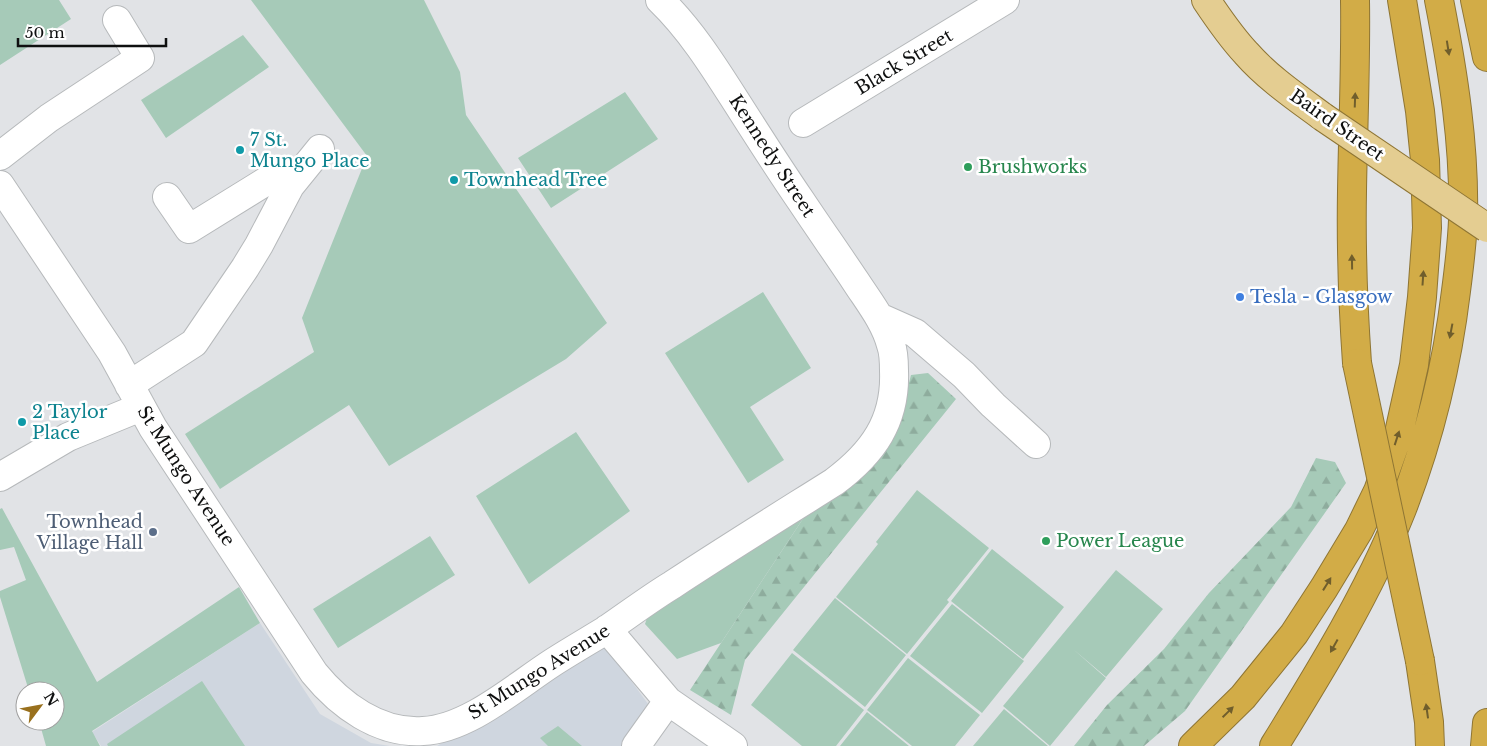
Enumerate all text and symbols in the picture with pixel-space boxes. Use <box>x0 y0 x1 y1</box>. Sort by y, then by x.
scale bar <box>18 15 165 47</box>
text: 50 m <box>25 23 65 42</box>
street label: Black Street <box>851 24 957 100</box>
one-way arrow <box>1444 40 1452 56</box>
street label: Baird Street <box>1286 85 1388 166</box>
street label: Kennedy Street <box>724 91 820 221</box>
one-way arrow <box>1351 91 1359 107</box>
place label: 7 St. Mungo Place <box>250 129 370 172</box>
marker: 7 St. Mungo Place <box>234 144 246 156</box>
place label: Brushworks <box>978 156 1087 178</box>
marker: Brushworks <box>962 161 974 173</box>
place label: Townhead Tree <box>464 169 607 191</box>
marker: Townhead Tree <box>448 174 460 186</box>
one-way arrow <box>1348 254 1356 270</box>
one-way arrow <box>1420 269 1428 285</box>
place label: Tesla - Glasgow <box>1250 286 1393 308</box>
marker: Tesla - Glasgow <box>1234 291 1246 303</box>
one-way arrow <box>1446 324 1454 340</box>
place label: 2 Taylor Place <box>32 401 108 444</box>
street label: St Mungo Avenue <box>132 402 240 550</box>
marker: 2 Taylor Place <box>16 416 28 428</box>
one-way arrow <box>1394 430 1401 445</box>
place label: Townhead Village Hall <box>36 511 143 554</box>
marker: Townhead Village Hall <box>147 526 159 538</box>
place label: Power League <box>1056 530 1184 552</box>
marker: Power League <box>1040 535 1052 547</box>
one-way arrow <box>1322 577 1331 590</box>
street label: St Mungo Avenue <box>464 620 614 724</box>
one-way arrow <box>1329 639 1338 652</box>
north arrow <box>15 681 65 731</box>
text: N <box>40 689 62 709</box>
one-way arrow <box>1423 703 1431 719</box>
one-way arrow <box>1222 706 1234 718</box>

